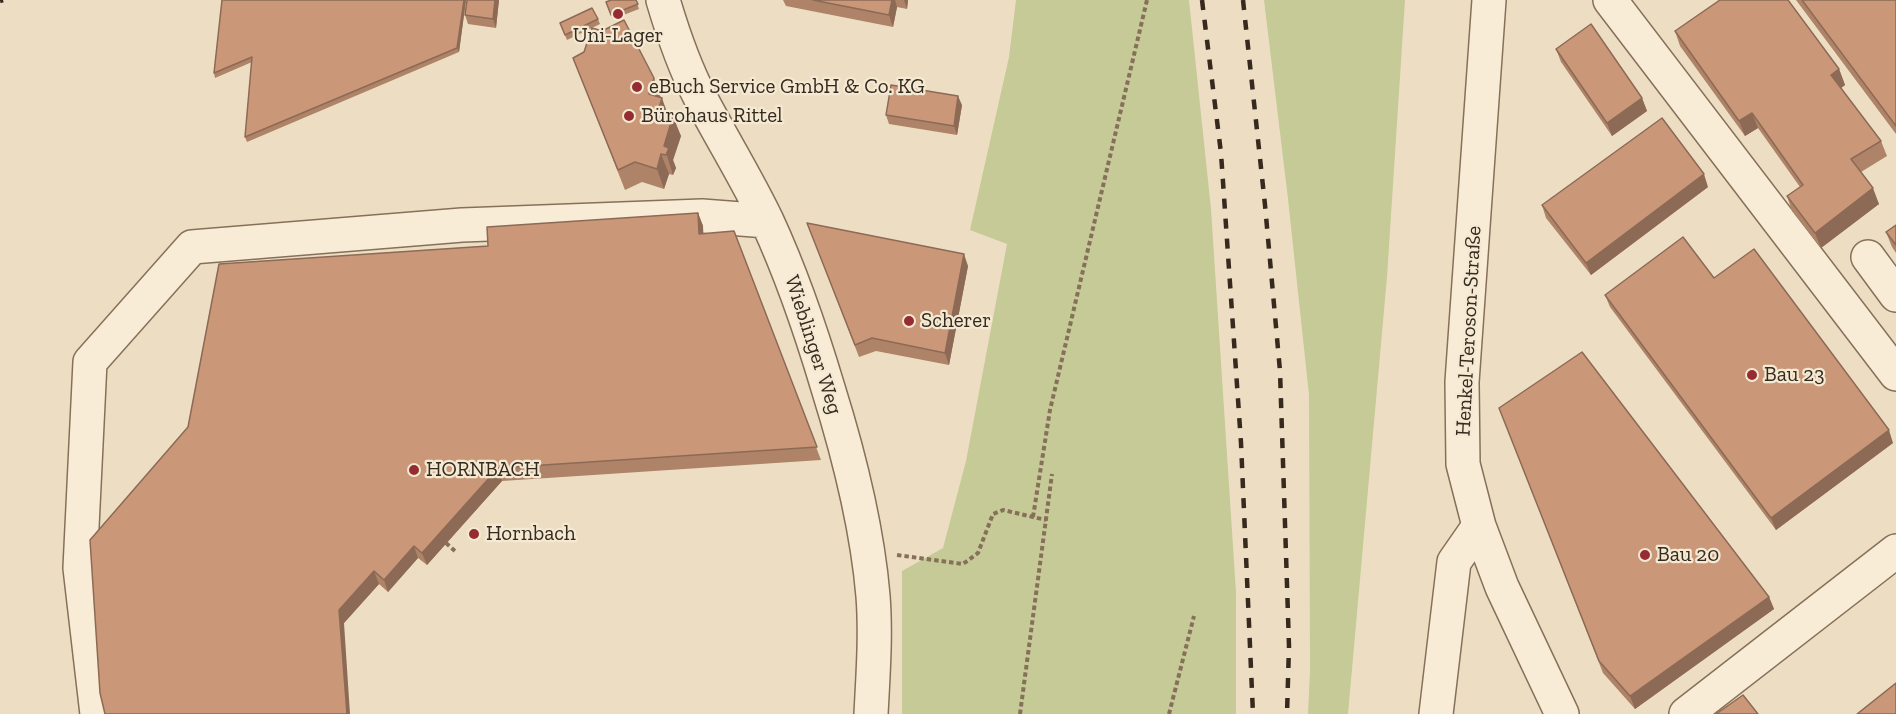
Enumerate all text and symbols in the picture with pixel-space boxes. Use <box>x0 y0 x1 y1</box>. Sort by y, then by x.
marker: Uni-Lager <box>611 7 625 21</box>
place label: Uni-Lager <box>573 23 663 49</box>
place label: eBuch Service GmbH & Co. KG <box>649 74 925 100</box>
marker: eBuch Service GmbH & Co. KG <box>630 80 644 94</box>
place label: Bürohaus Rittel <box>641 103 783 129</box>
marker: Bürohaus Rittel <box>622 109 636 123</box>
street label: Henkel-Teroson-Straße <box>1451 225 1487 437</box>
street label: Wieblinger Weg <box>779 272 847 418</box>
place label: Scherer <box>921 308 991 334</box>
marker: Scherer <box>902 314 916 328</box>
place label: Bau 23 <box>1764 362 1824 388</box>
marker: Bau 23 <box>1745 368 1759 382</box>
place label: HORNBACH <box>426 457 540 483</box>
marker: HORNBACH <box>407 463 421 477</box>
place label: Hornbach <box>486 521 576 547</box>
marker: Hornbach <box>467 527 481 541</box>
place label: Bau 20 <box>1657 542 1719 568</box>
marker: Bau 20 <box>1638 548 1652 562</box>

